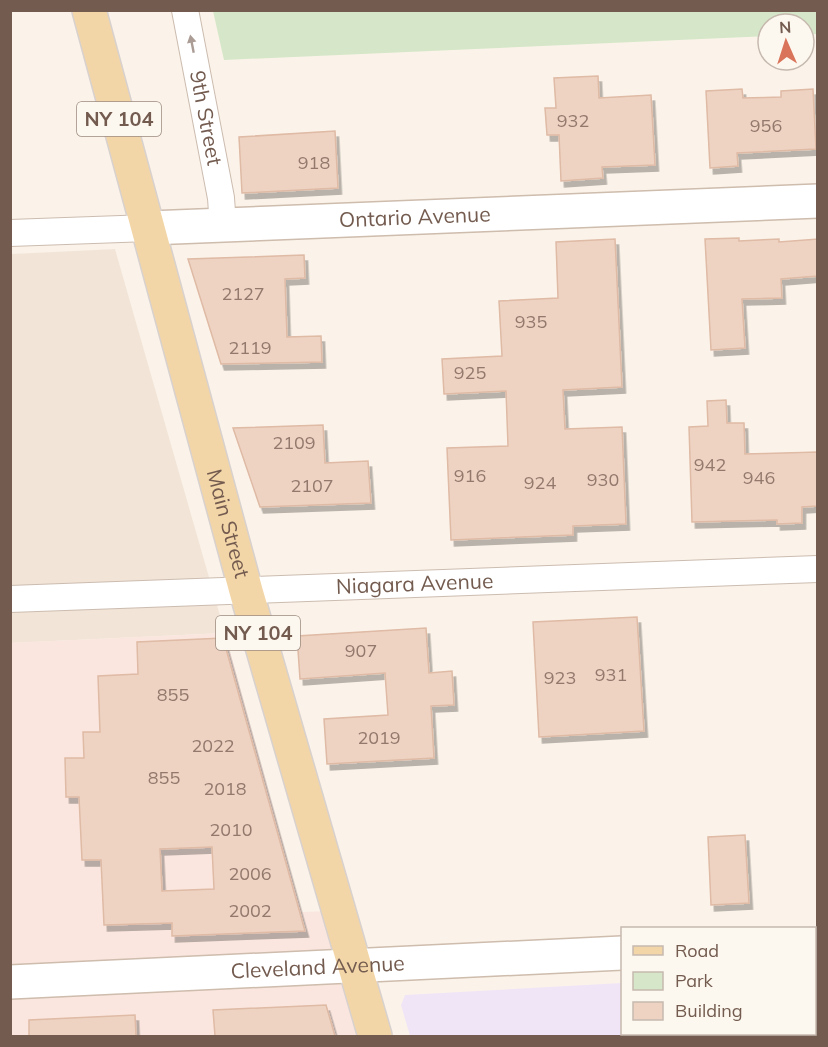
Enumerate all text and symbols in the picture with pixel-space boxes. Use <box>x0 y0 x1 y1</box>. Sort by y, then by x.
north arrow <box>756 12 816 72</box>
text: N <box>779 17 792 37</box>
one-way arrow <box>187 34 196 53</box>
street label: 9th Street <box>185 68 228 167</box>
road number: NY 104 <box>77 102 161 136</box>
house number: 932 <box>557 109 589 132</box>
house number: 956 <box>750 114 782 137</box>
house number: 918 <box>298 151 330 174</box>
street label: Ontario Avenue <box>338 200 491 232</box>
house number: 2127 <box>221 282 265 305</box>
house number: 935 <box>515 310 547 333</box>
house number: 2119 <box>228 336 272 359</box>
house number: 925 <box>454 361 486 384</box>
house number: 2109 <box>272 431 316 454</box>
house number: 942 <box>694 453 726 476</box>
house number: 916 <box>454 464 486 487</box>
street label: Main Street <box>202 466 256 581</box>
house number: 946 <box>743 466 775 489</box>
house number: 930 <box>587 468 619 491</box>
house number: 924 <box>524 471 556 494</box>
house number: 2107 <box>290 474 334 497</box>
street label: Niagara Avenue <box>336 567 494 599</box>
road number: NY 104 <box>216 616 300 650</box>
house number: 907 <box>345 639 377 662</box>
house number: 931 <box>595 663 627 686</box>
house number: 923 <box>544 666 576 689</box>
house number: 855 <box>157 683 189 706</box>
house number: 2019 <box>357 726 401 749</box>
house number: 2022 <box>191 734 235 757</box>
house number: 855 <box>148 766 180 789</box>
house number: 2018 <box>203 777 247 800</box>
house number: 2010 <box>209 818 253 841</box>
house number: 2006 <box>228 862 272 885</box>
house number: 2002 <box>228 899 272 922</box>
legend <box>621 927 816 1035</box>
text: Road <box>675 939 719 962</box>
street label: Cleveland Avenue <box>230 949 405 984</box>
text: Park <box>675 969 714 992</box>
text: Building <box>675 999 743 1022</box>

